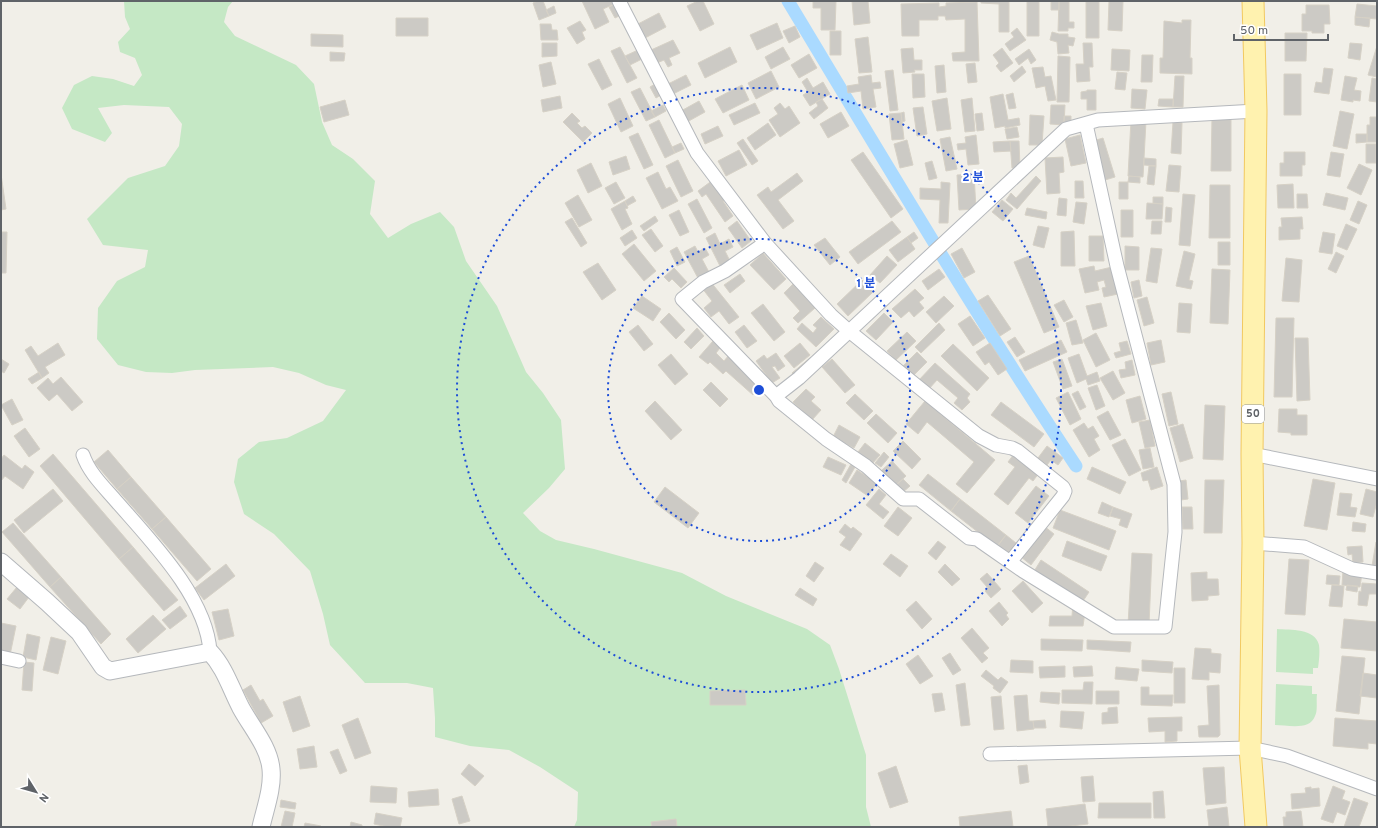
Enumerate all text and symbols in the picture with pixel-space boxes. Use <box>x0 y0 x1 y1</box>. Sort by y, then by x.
scale bar <box>1234 16 1328 42</box>
text: 50 m <box>1240 23 1268 39</box>
text: 2 분 <box>962 170 984 186</box>
text: 1 분 <box>857 276 875 292</box>
centre of rings <box>752 383 766 397</box>
road number: 50 <box>1242 405 1264 423</box>
north arrow <box>16 772 56 812</box>
text: N <box>35 790 51 805</box>

